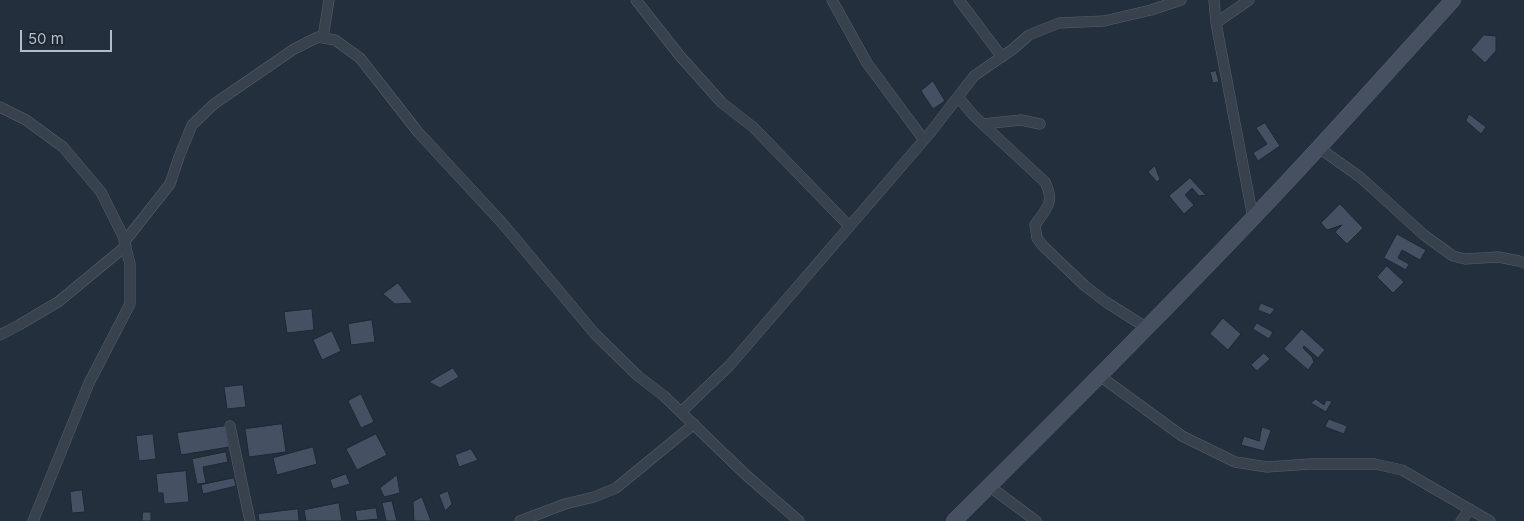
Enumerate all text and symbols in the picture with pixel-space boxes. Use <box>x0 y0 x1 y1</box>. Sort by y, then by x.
scale bar <box>22 20 115 52</box>
text: 50 m <box>28 29 64 48</box>

